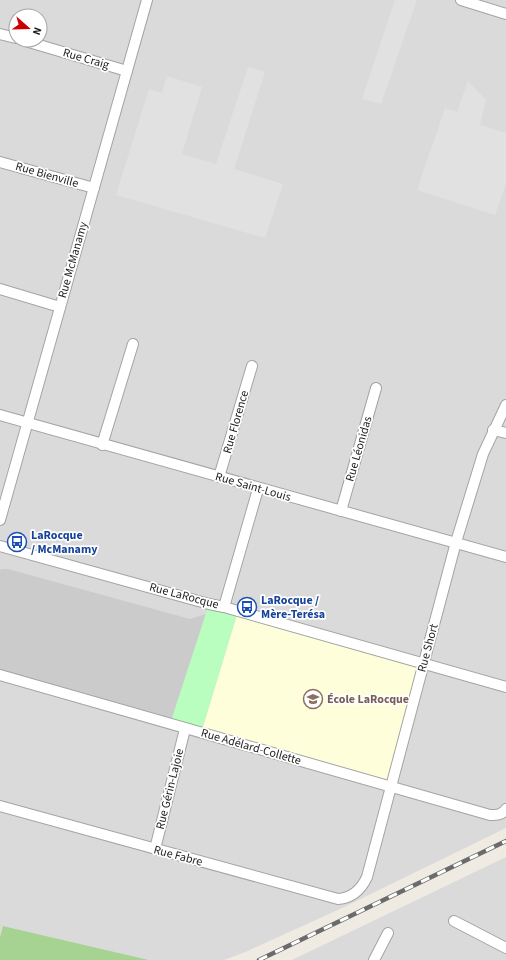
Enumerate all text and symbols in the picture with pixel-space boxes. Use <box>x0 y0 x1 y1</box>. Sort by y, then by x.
north arrow <box>8 8 48 48</box>
text: N <box>29 25 45 37</box>
street label: Rue Craig <box>61 44 111 74</box>
street label: Rue Bienville <box>13 158 81 192</box>
street label: Rue McManamy <box>54 219 92 300</box>
street label: Rue Florence <box>219 388 253 456</box>
street label: Rue Léonidas <box>342 414 376 484</box>
street label: Rue Saint-Louis <box>213 468 293 506</box>
place label: LaRocque / McManamy <box>31 527 98 558</box>
bus stop icon: LaRocque / McManamy <box>6 531 28 553</box>
street label: Rue LaRocque <box>147 579 221 613</box>
place label: LaRocque / Mère-Terésa <box>261 592 325 623</box>
bus stop icon: LaRocque / Mère-Terésa <box>236 596 258 618</box>
street label: Rue Short <box>413 622 443 674</box>
school or university icon: École LaRocque <box>302 688 324 710</box>
place label: École LaRocque <box>327 691 409 708</box>
street label: Rue Adélard-Collette <box>199 725 303 769</box>
street label: Rue Gérin-Lajoie <box>152 747 188 831</box>
street label: Rue Fabre <box>152 841 204 871</box>

